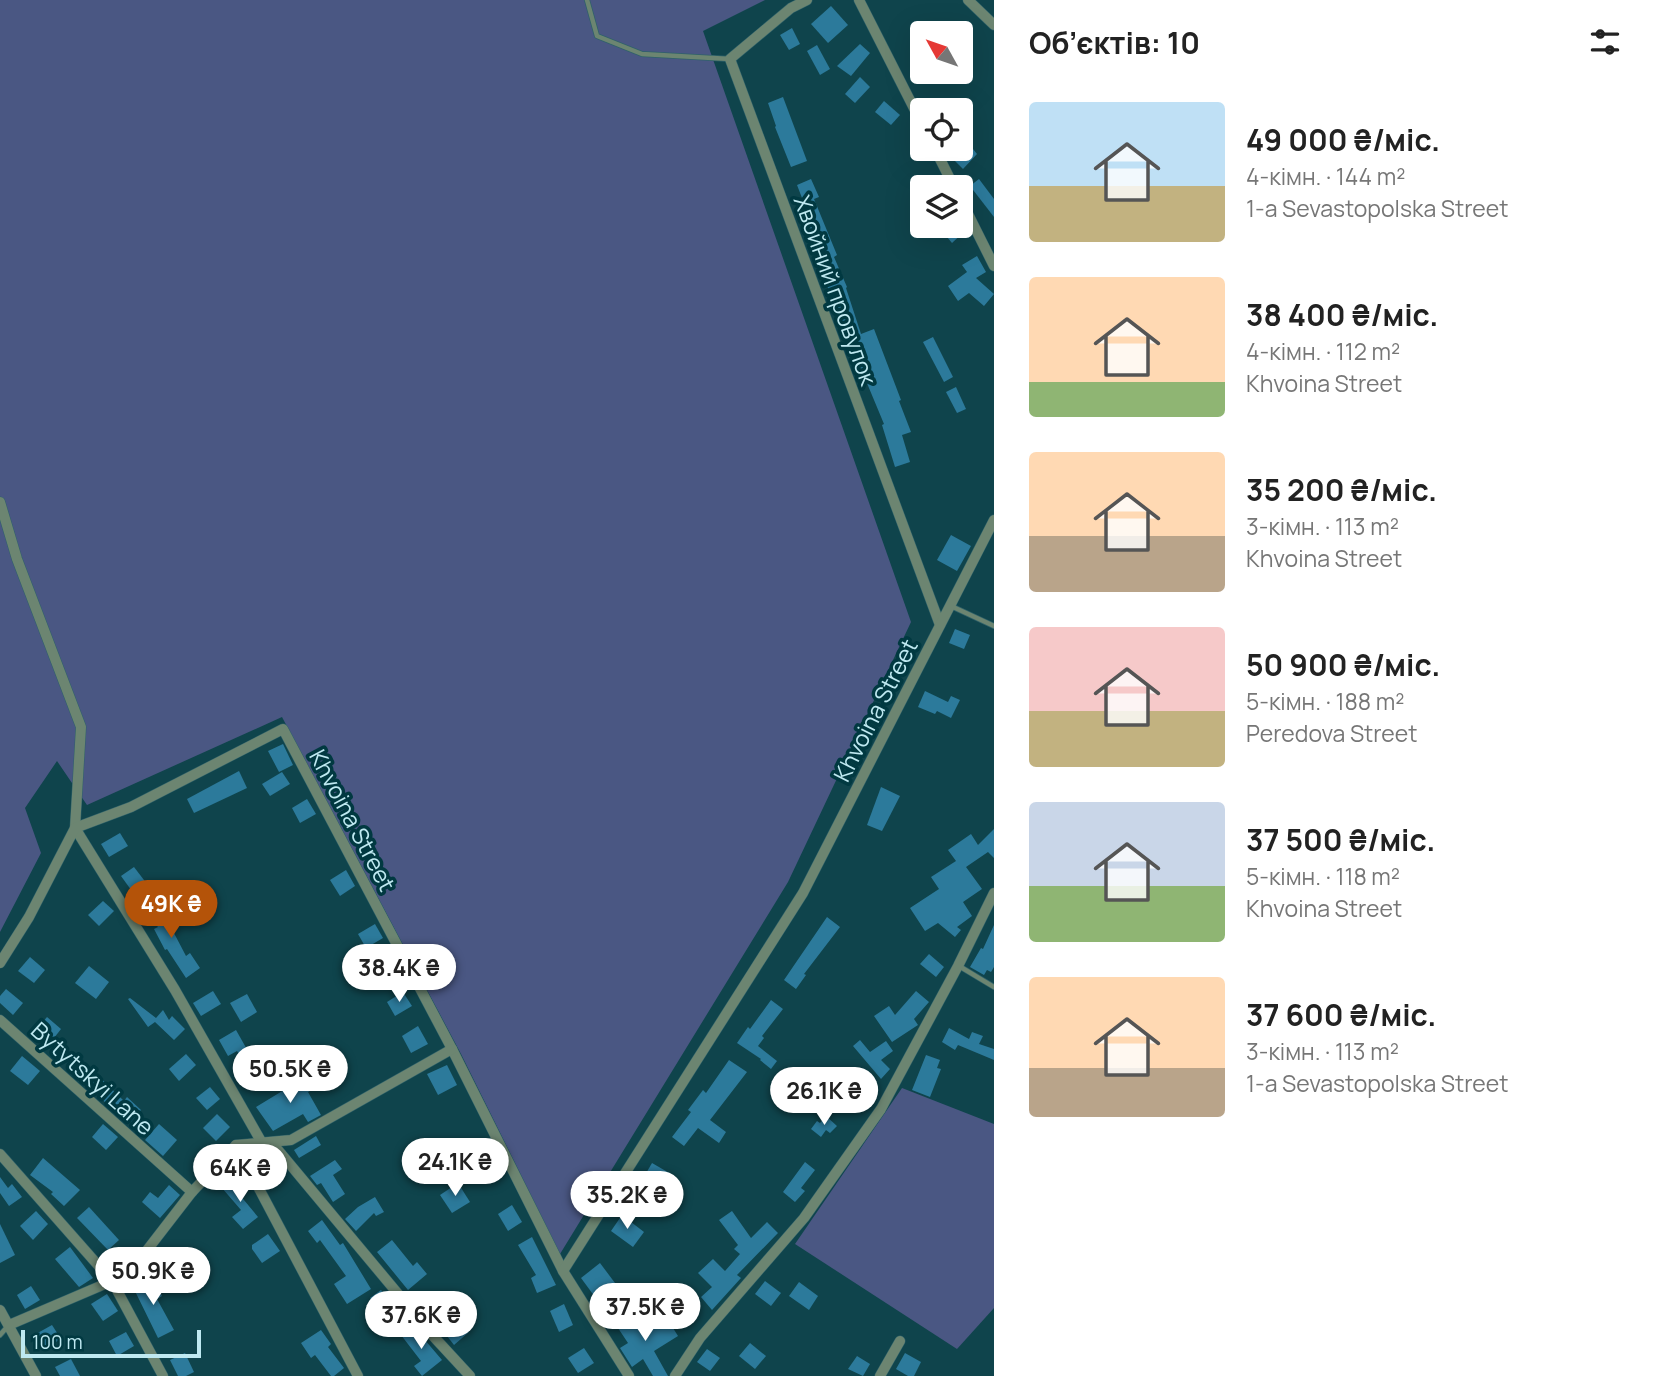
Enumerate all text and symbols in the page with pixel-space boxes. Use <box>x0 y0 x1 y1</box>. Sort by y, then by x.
north arrow <box>910 21 973 84</box>
map controls <box>910 21 973 238</box>
text: Об’єктів: 10 <box>1029 22 1200 63</box>
icon: filters <box>1586 23 1624 61</box>
button: locate <box>910 98 973 161</box>
text: 49 000 ₴/міс. <box>1246 119 1440 160</box>
icon: home <box>1085 130 1169 214</box>
text: 4-кімн. · 144 m² <box>1246 160 1405 192</box>
button: layers <box>910 175 973 238</box>
street label: Хвойний провулок <box>787 191 885 390</box>
text: 1-a Sevastopolska Street <box>1246 192 1508 224</box>
text: 38 400 ₴/міс. <box>1246 294 1438 335</box>
icon: home <box>1085 305 1169 389</box>
text: 4-кімн. · 112 m² <box>1246 335 1400 367</box>
text: Khvoina Street <box>1246 367 1402 399</box>
text: 35 200 ₴/міс. <box>1246 469 1437 510</box>
icon: home <box>1085 480 1169 564</box>
text: 3-кімн. · 113 m² <box>1246 510 1399 542</box>
text: Khvoina Street <box>1246 542 1402 574</box>
street label: Khvoina Street <box>825 633 925 787</box>
text: 50 900 ₴/міс. <box>1246 644 1440 685</box>
icon: home <box>1085 655 1169 739</box>
text: 5-кімн. · 188 m² <box>1246 685 1404 717</box>
text: Peredova Street <box>1246 717 1417 749</box>
street label: Khvoina Street <box>302 744 404 896</box>
text: 37 500 ₴/міс. <box>1246 819 1435 860</box>
icon: home <box>1085 830 1169 914</box>
text: 5-кімн. · 118 m² <box>1246 860 1400 892</box>
pin: 49K ₴ <box>122 880 220 940</box>
text: 49K ₴ <box>140 887 202 919</box>
text: Khvoina Street <box>1246 892 1402 924</box>
pin: 38.4K ₴ <box>334 944 464 1004</box>
text: 38.4K ₴ <box>358 951 440 983</box>
text: 37 600 ₴/міс. <box>1246 994 1436 1035</box>
icon: home <box>1085 1005 1169 1089</box>
street label: Bytytskyi Lane <box>25 1014 161 1142</box>
text: 3-кімн. · 113 m² <box>1246 1035 1399 1067</box>
pin: 50.5K ₴ <box>225 1046 355 1105</box>
text: 50.5K ₴ <box>249 1052 331 1084</box>
text: 1-a Sevastopolska Street <box>1246 1067 1508 1099</box>
pin: 26.1K ₴ <box>759 1068 889 1127</box>
text: 26.1K ₴ <box>786 1074 862 1106</box>
pin: 24.1K ₴ <box>390 1138 520 1198</box>
pin: 64K ₴ <box>191 1144 289 1204</box>
text: 24.1K ₴ <box>418 1145 492 1177</box>
text: 64K ₴ <box>209 1151 271 1183</box>
pin: 35.2K ₴ <box>562 1172 692 1231</box>
text: 35.2K ₴ <box>587 1178 667 1210</box>
pin: 50.9K ₴ <box>88 1248 218 1307</box>
text: 50.9K ₴ <box>111 1254 195 1286</box>
pin: 37.5K ₴ <box>580 1284 710 1343</box>
text: 37.5K ₴ <box>605 1290 685 1322</box>
pin: 37.6K ₴ <box>356 1292 486 1351</box>
text: 37.6K ₴ <box>381 1298 461 1330</box>
scale bar <box>21 1327 201 1359</box>
text: 100 m <box>32 1329 83 1355</box>

